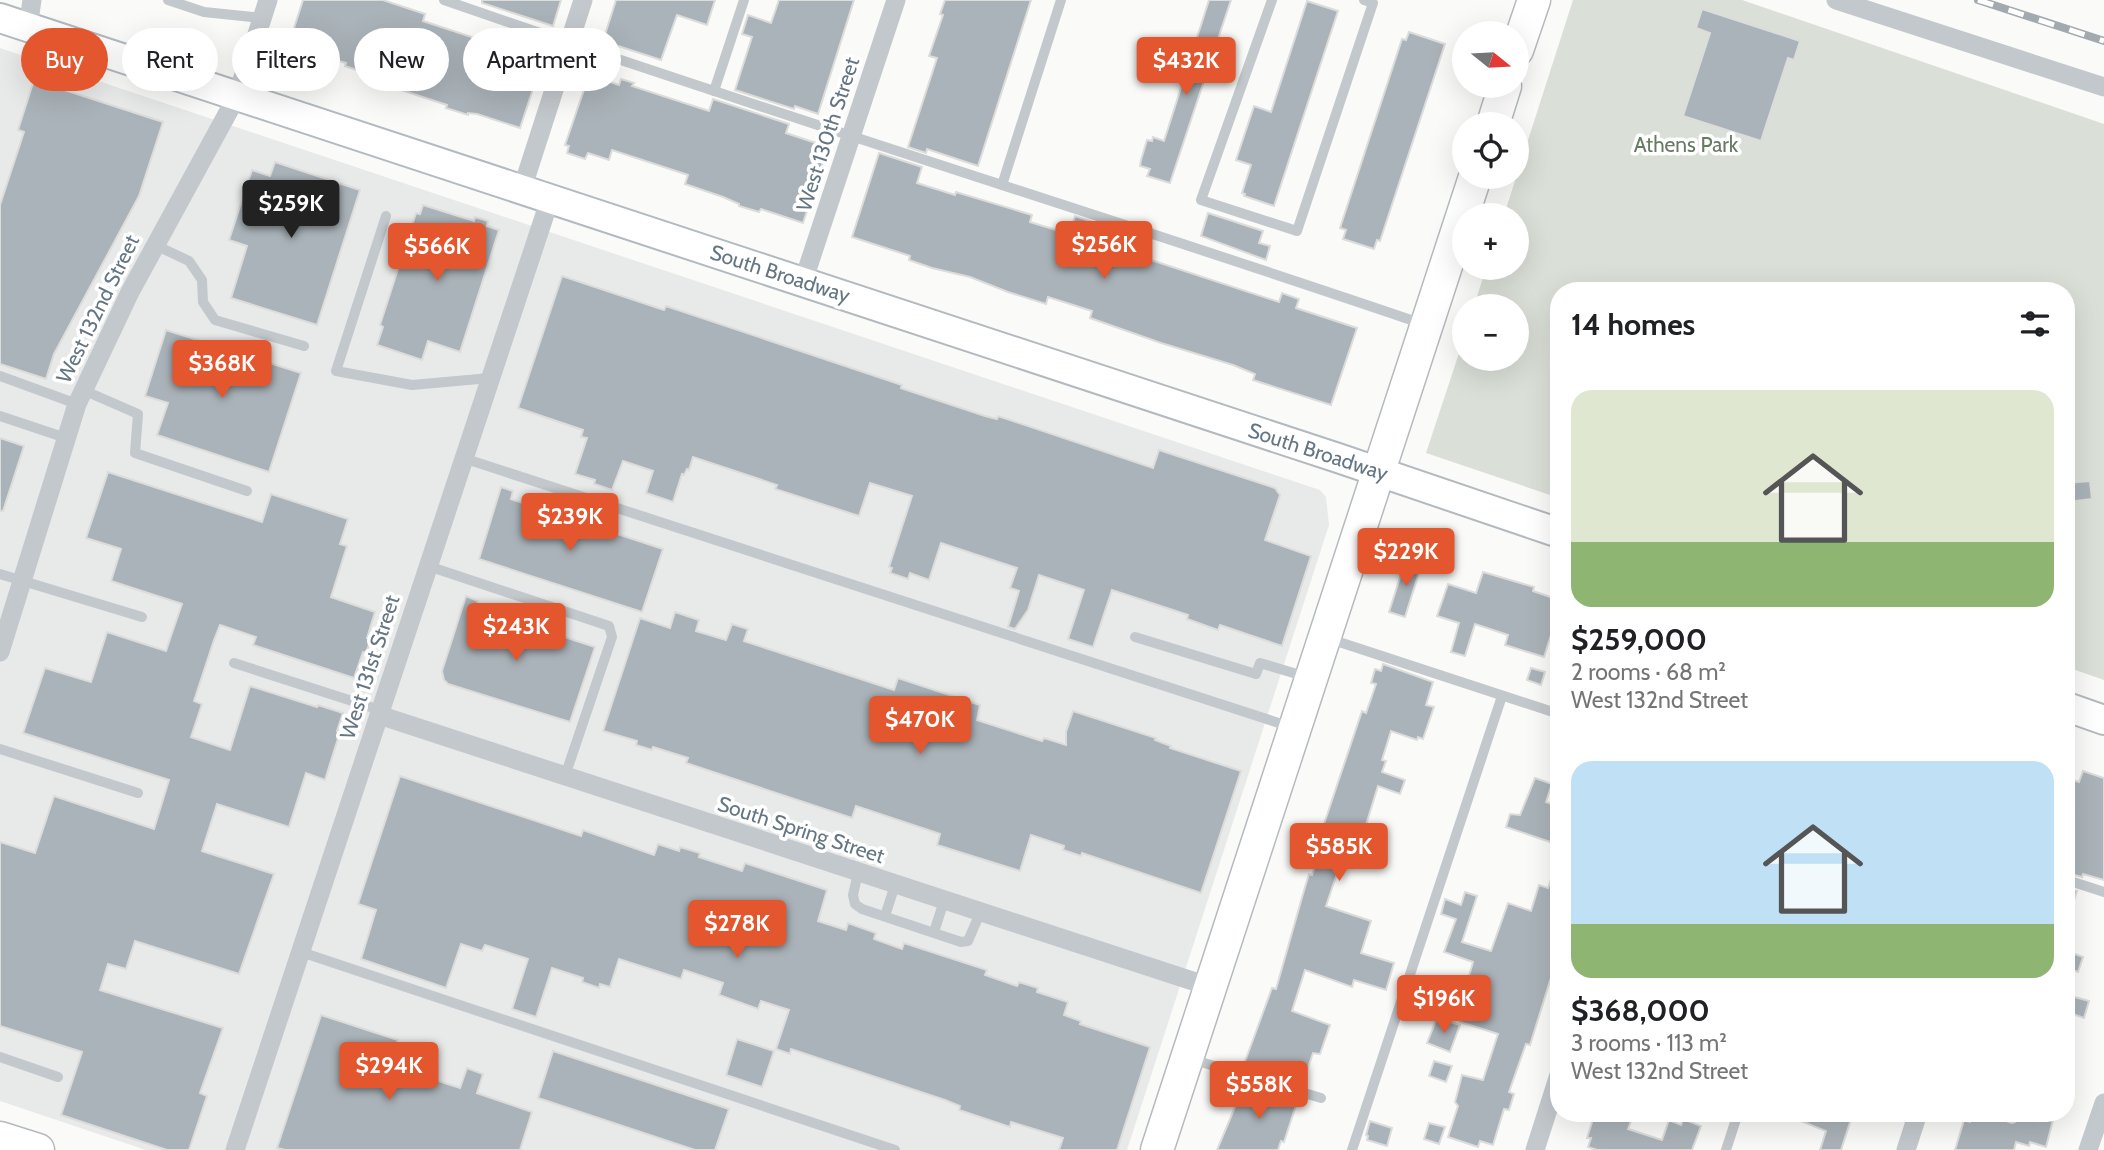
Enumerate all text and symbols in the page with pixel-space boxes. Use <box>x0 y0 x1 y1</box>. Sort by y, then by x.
north arrow <box>1452 21 1530 98</box>
map controls <box>1452 21 1529 371</box>
chip: Buy <box>21 28 108 91</box>
chip: Rent <box>122 28 218 91</box>
chip: Filters <box>232 28 340 91</box>
chip: New <box>354 28 449 91</box>
chip: Apartment <box>463 28 621 91</box>
pin: $432K <box>1137 38 1235 97</box>
text: $432K <box>1153 46 1219 74</box>
street label: West 130th Street <box>791 54 864 214</box>
button: locate <box>1452 112 1529 189</box>
park label: Athens Park <box>1634 132 1739 157</box>
pin: $259K <box>242 180 340 240</box>
text: $259K <box>258 189 324 217</box>
button: + <box>1452 203 1529 280</box>
pin: $256K <box>1055 222 1153 281</box>
pin: $566K <box>388 224 486 283</box>
text: $256K <box>1071 230 1137 258</box>
street label: West 132nd Street <box>51 231 144 387</box>
text: $566K <box>404 232 470 260</box>
street label: South Broadway <box>707 239 854 308</box>
button: − <box>1452 294 1529 371</box>
icon: filters <box>2016 305 2054 343</box>
text: 14 homes <box>1571 306 1695 343</box>
pin: $368K <box>173 340 271 400</box>
text: $368K <box>189 349 255 377</box>
street label: South Broadway <box>1245 417 1392 486</box>
icon: home <box>1750 435 1876 561</box>
pin: $239K <box>521 494 619 553</box>
text: $239K <box>537 502 603 530</box>
pin: $229K <box>1357 528 1455 588</box>
text: $229K <box>1373 537 1439 565</box>
street label: West 131st Street <box>334 592 405 742</box>
pin: $243K <box>467 604 565 663</box>
text: $243K <box>483 612 549 640</box>
text: $259,000 <box>1571 621 1707 658</box>
text: 2 rooms · 68 m² <box>1571 658 1726 686</box>
text: West 132nd Street <box>1571 686 1748 714</box>
pin: $470K <box>871 696 969 756</box>
text: $470K <box>885 705 955 733</box>
street label: South Spring Street <box>715 791 888 868</box>
icon: home <box>1750 806 1876 932</box>
pin: $585K <box>1290 824 1388 883</box>
text: $585K <box>1306 832 1372 860</box>
pin: $278K <box>688 900 786 960</box>
text: $278K <box>704 909 770 937</box>
pin: $196K <box>1395 976 1493 1035</box>
text: $196K <box>1413 984 1475 1012</box>
text: $368,000 <box>1571 992 1710 1029</box>
text: 3 rooms · 113 m² <box>1571 1029 1727 1057</box>
pin: $294K <box>340 1042 438 1102</box>
text: $294K <box>355 1051 423 1079</box>
text: West 132nd Street <box>1571 1057 1748 1085</box>
pin: $558K <box>1210 1062 1308 1121</box>
text: $558K <box>1226 1070 1292 1098</box>

